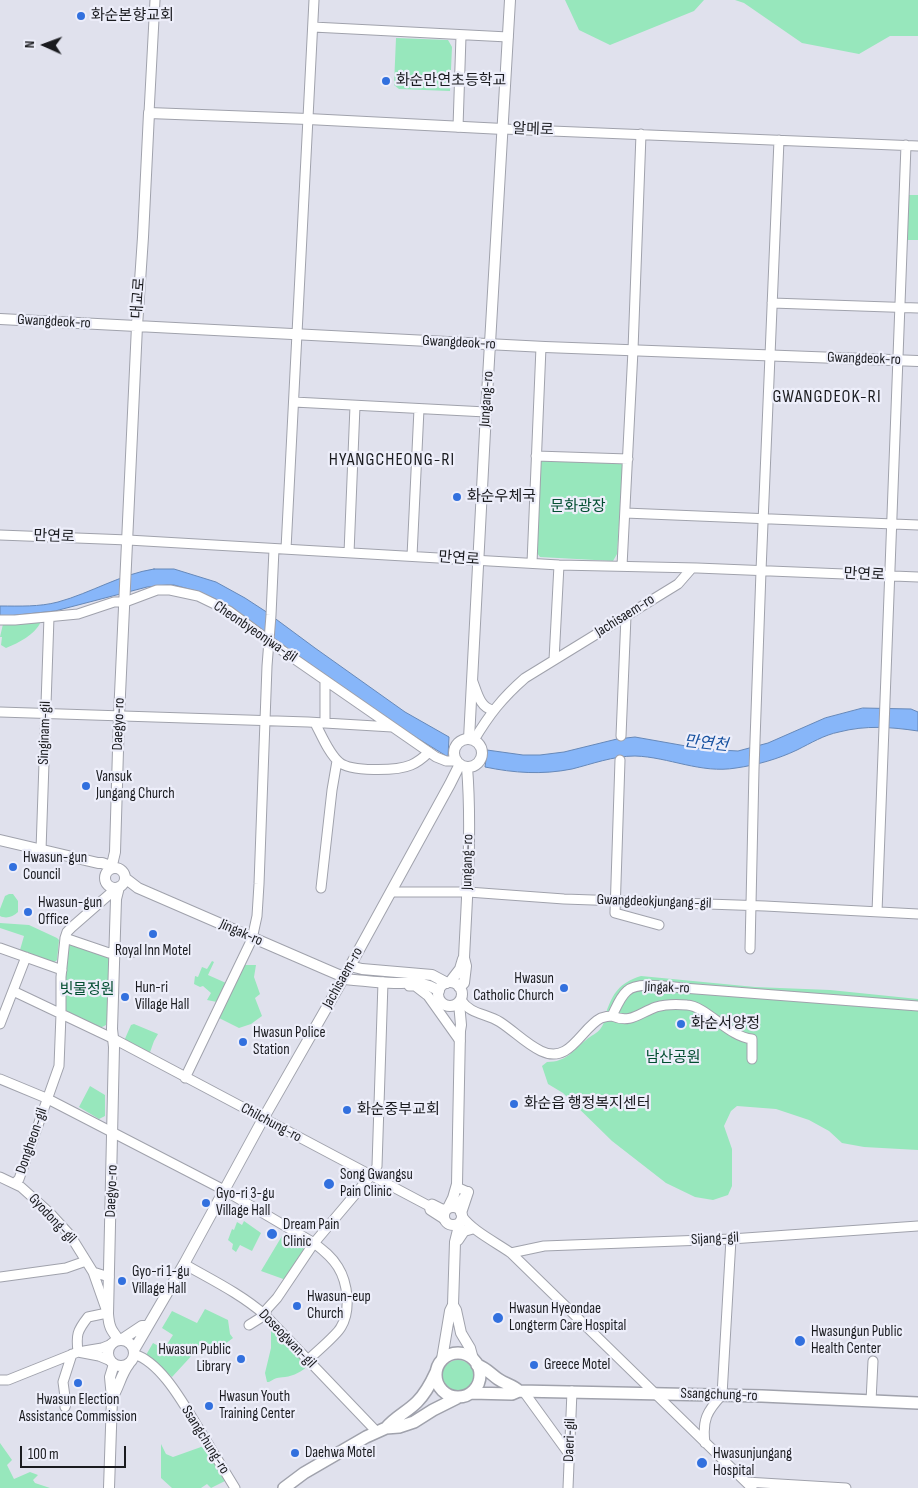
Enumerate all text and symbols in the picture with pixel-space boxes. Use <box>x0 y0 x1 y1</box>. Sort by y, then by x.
place label: 화순본향교회 <box>91 7 174 25</box>
marker: 화순본향교회 <box>75 10 87 22</box>
north arrow <box>20 20 70 70</box>
text: N <box>21 40 38 49</box>
place label: 화순만연초등학교 <box>396 72 506 90</box>
marker: 화순만연초등학교 <box>380 75 392 87</box>
street label: 알메로 <box>512 120 554 140</box>
street label: 대교로 <box>129 277 149 319</box>
street label: Gwangdeok-ro <box>17 311 91 333</box>
street label: Gwangdeok-ro <box>422 332 496 354</box>
street label: Gwangdeok-ro <box>827 349 901 369</box>
street label: Jungang-ro <box>476 371 498 427</box>
district label: GWANGDEOK-RI <box>771 386 883 408</box>
district label: HYANGCHEONG-RI <box>327 449 457 471</box>
place label: 화순우체국 <box>467 488 536 506</box>
marker: 화순우체국 <box>451 491 463 503</box>
park label: 문화광장 <box>550 498 606 516</box>
street label: 만연로 <box>33 527 75 547</box>
street label: 만연로 <box>438 549 480 569</box>
street label: 만연로 <box>843 565 885 585</box>
street label: Jachisaem-ro <box>592 591 658 641</box>
street label: Cheonbyeonjwa-gil <box>210 597 300 667</box>
street label: Daegyo-ro <box>109 697 129 751</box>
street label: Singinam-gil <box>35 701 55 765</box>
water label: 만연천 <box>683 732 729 756</box>
place label: Vansuk Jungang Church <box>96 768 175 803</box>
marker: Vansuk Jungang Church <box>80 780 92 792</box>
street label: Jungang-ro <box>459 834 477 890</box>
place label: Hwasun-gun Council <box>23 849 87 884</box>
marker: Hwasun-gun Council <box>7 861 19 873</box>
street label: Gwangdeokjungang-gil <box>596 891 712 913</box>
place label: Hwasun-gun Office <box>38 894 102 929</box>
marker: Hwasun-gun Office <box>22 906 34 918</box>
street label: Jingak-ro <box>217 916 265 950</box>
marker: Royal Inn Motel <box>147 928 159 940</box>
place label: Royal Inn Motel <box>115 942 191 960</box>
street label: Jachisaem-ro <box>319 944 367 1012</box>
place label: Hwasun Catholic Church <box>473 970 554 1005</box>
street label: Jingak-ro <box>644 978 690 998</box>
place label: Hun-ri Village Hall <box>135 979 189 1014</box>
park label: 빗물정원 <box>59 981 115 999</box>
marker: Hwasun Catholic Church <box>558 982 570 994</box>
marker: Hun-ri Village Hall <box>119 991 131 1003</box>
place label: 화순서양정 <box>691 1015 760 1033</box>
marker: 화순서양정 <box>675 1018 687 1030</box>
place label: Hwasun Police Station <box>253 1024 325 1059</box>
marker: Hwasun Police Station <box>237 1036 249 1048</box>
park label: 남산공원 <box>645 1049 701 1067</box>
place label: 화순읍 행정복지센터 <box>524 1095 651 1113</box>
marker: 화순읍 행정복지센터 <box>508 1098 520 1110</box>
street label: Chilchung-ro <box>237 1099 305 1147</box>
place label: 화순중부교회 <box>357 1101 440 1119</box>
marker: 화순중부교회 <box>341 1104 353 1116</box>
street label: Dongheon-gil <box>12 1106 52 1176</box>
street label: Daegyo-ro <box>102 1164 122 1218</box>
place label: Song Gwangsu Pain Clinic <box>340 1166 413 1201</box>
marker: Song Gwangsu Pain Clinic <box>322 1177 336 1191</box>
place label: Gyo-ri 3-gu Village Hall <box>216 1185 275 1220</box>
street label: Gyodong-gil <box>24 1190 80 1248</box>
marker: Gyo-ri 3-gu Village Hall <box>200 1197 212 1209</box>
place label: Dream Pain Clinic <box>283 1216 339 1251</box>
marker: Dream Pain Clinic <box>265 1227 279 1241</box>
street label: Sijang-gil <box>691 1229 739 1249</box>
place label: Gyo-ri 1-gu Village Hall <box>132 1263 190 1298</box>
marker: Gyo-ri 1-gu Village Hall <box>116 1275 128 1287</box>
place label: Hwasun-eup Church <box>307 1288 371 1323</box>
marker: Hwasun-eup Church <box>291 1300 303 1312</box>
place label: Hwasun Hyeondae Longterm Care Hospital <box>509 1300 626 1335</box>
street label: Doseogwan-gil <box>255 1306 319 1372</box>
marker: Hwasun Hyeondae Longterm Care Hospital <box>491 1311 505 1325</box>
place label: Hwasungun Public Health Center <box>811 1323 902 1358</box>
marker: Hwasungun Public Health Center <box>793 1334 807 1348</box>
place label: Hwasun Public Library <box>158 1341 231 1376</box>
marker: Hwasun Public Library <box>235 1353 247 1365</box>
place label: Greece Motel <box>544 1356 610 1374</box>
marker: Greece Motel <box>528 1359 540 1371</box>
marker: Hwasun Election Assistance Commission <box>72 1377 84 1389</box>
street label: Ssangchung-ro <box>680 1385 758 1405</box>
place label: Hwasun Youth Training Center <box>219 1388 295 1423</box>
place label: Hwasun Election Assistance Commission <box>19 1391 137 1426</box>
marker: Hwasun Youth Training Center <box>203 1400 215 1412</box>
street label: Ssangchung-ro <box>177 1403 233 1477</box>
street label: Daeri-gil <box>560 1418 580 1462</box>
scale bar <box>22 1436 129 1468</box>
place label: Daehwa Motel <box>305 1444 375 1462</box>
text: 100 m <box>28 1445 59 1464</box>
place label: Hwasunjungang Hospital <box>713 1445 792 1480</box>
marker: Daehwa Motel <box>289 1447 301 1459</box>
marker: Hwasunjungang Hospital <box>695 1456 709 1470</box>

